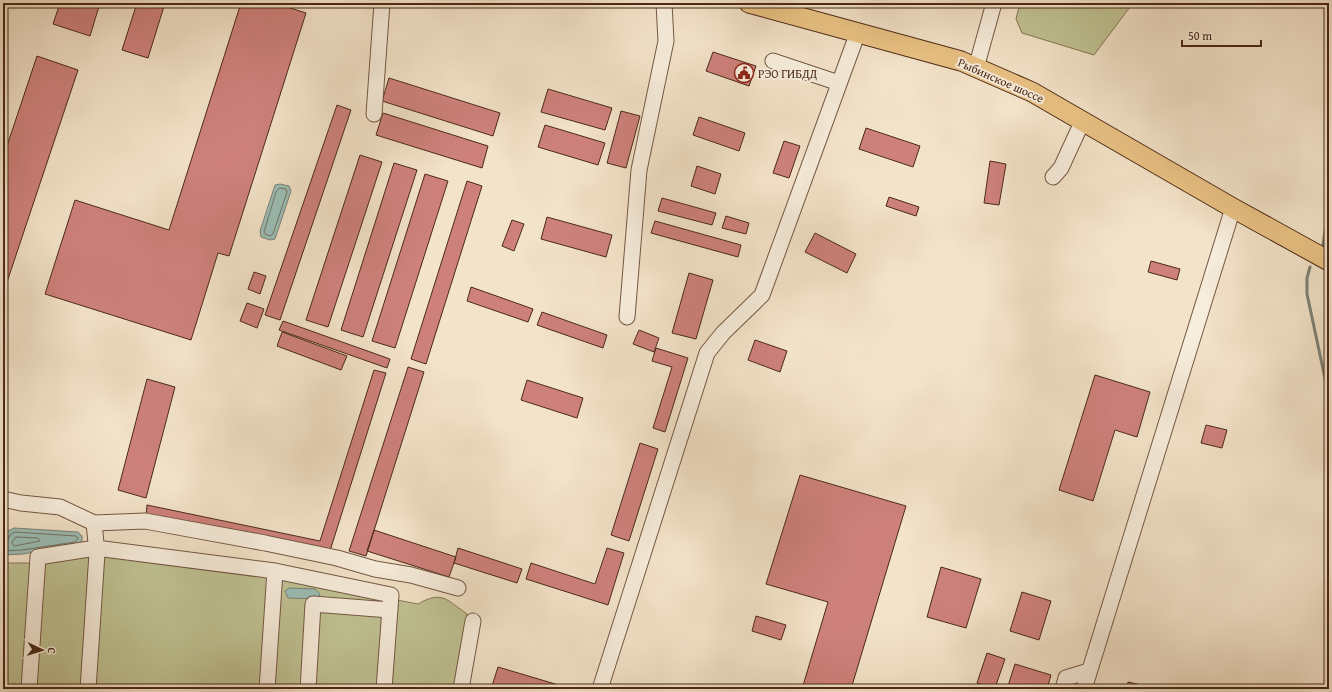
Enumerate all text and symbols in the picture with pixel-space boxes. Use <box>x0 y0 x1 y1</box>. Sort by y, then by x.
scale bar <box>1182 22 1261 48</box>
text: 50 m <box>1188 27 1212 44</box>
street label: Рыбинское шоссе <box>955 53 1047 107</box>
public building icon: РЭО ГИБДД <box>733 62 755 84</box>
place label: РЭО ГИБДД <box>758 65 818 82</box>
north arrow <box>22 630 62 670</box>
text: С <box>44 647 60 654</box>

